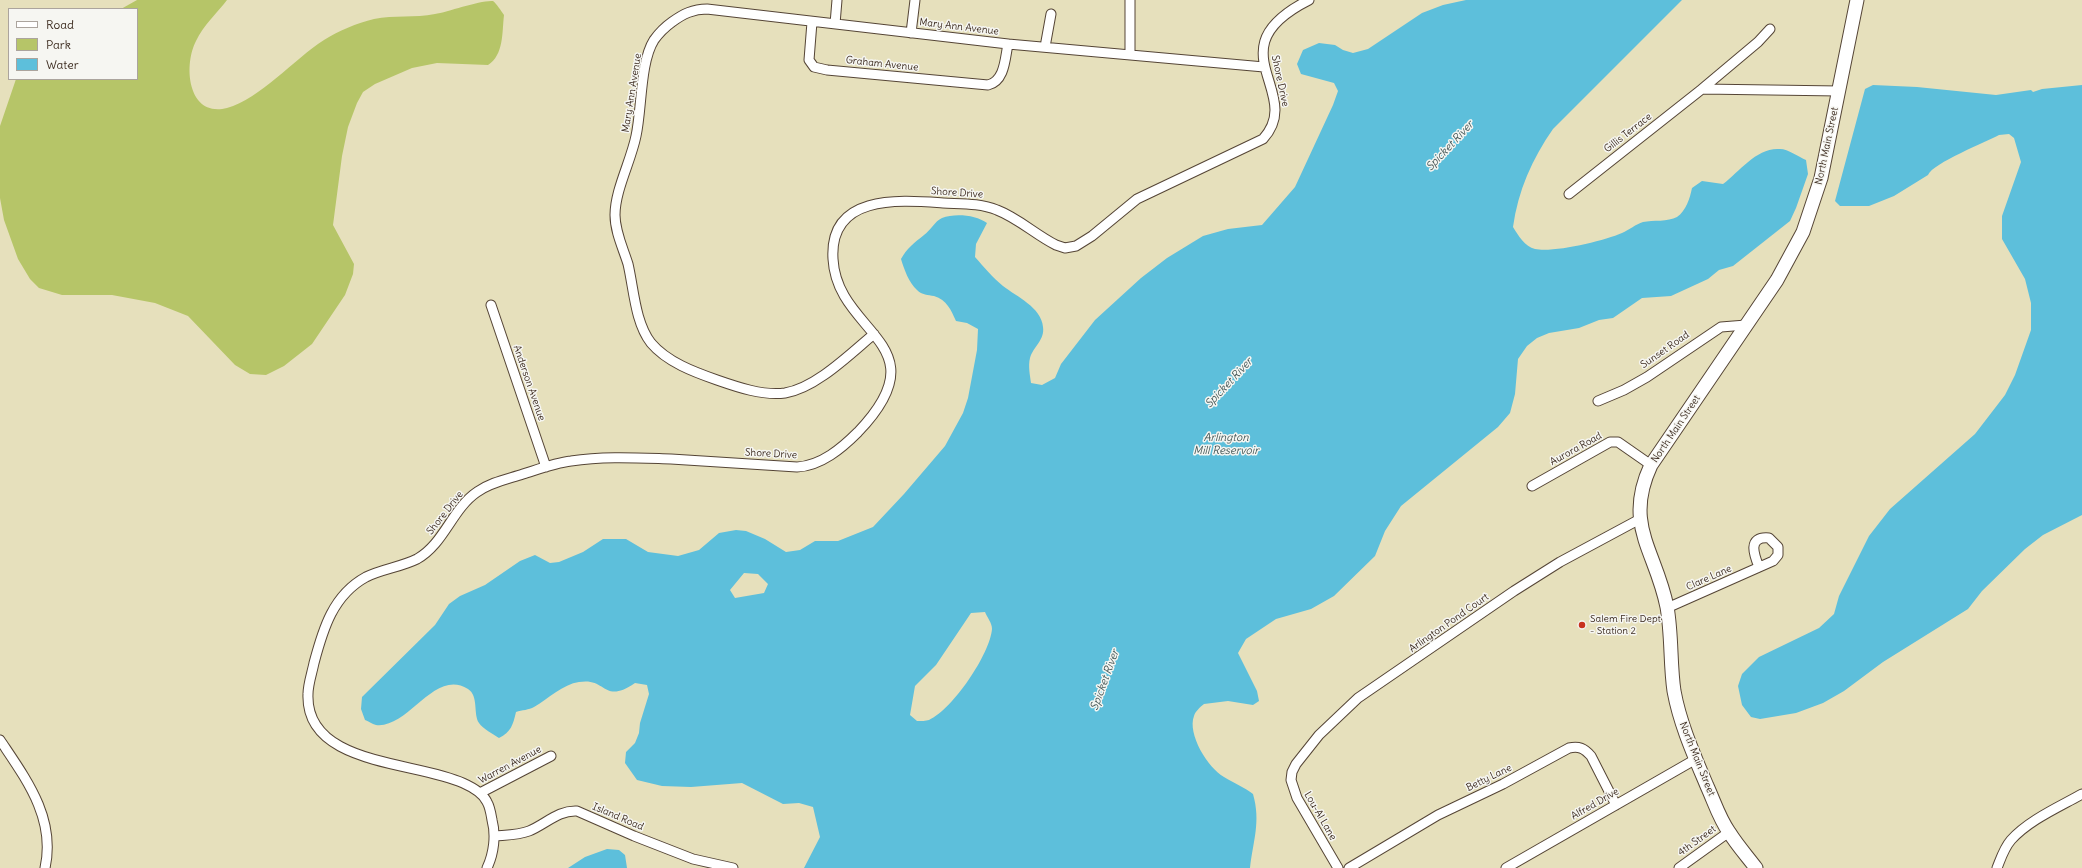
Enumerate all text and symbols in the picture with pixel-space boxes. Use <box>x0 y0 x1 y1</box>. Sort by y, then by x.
legend <box>8 8 138 80</box>
street label: Mary Ann Avenue <box>919 16 999 38</box>
text: Road <box>46 17 74 32</box>
text: Park <box>46 37 71 52</box>
street label: Mary Ann Avenue <box>620 53 644 133</box>
street label: Graham Avenue <box>845 54 919 74</box>
street label: Shore Drive <box>1269 54 1291 108</box>
text: Water <box>46 57 79 72</box>
street label: North Main Street <box>1813 106 1841 186</box>
street label: Gillis Terrace <box>1602 111 1654 155</box>
water label: Spicket River <box>1424 118 1476 174</box>
street label: Shore Drive <box>931 185 983 201</box>
street label: Sunset Road <box>1638 329 1692 371</box>
street label: Anderson Avenue <box>510 344 548 422</box>
water label: Spicket River <box>1203 355 1255 411</box>
street label: North Main Street <box>1649 393 1703 465</box>
street label: Aurora Road <box>1548 430 1604 468</box>
water label: Arlington Mill Reservoir <box>1193 431 1259 457</box>
street label: Shore Drive <box>745 447 797 461</box>
street label: Shore Drive <box>424 489 466 537</box>
street label: Clare Lane <box>1684 563 1734 593</box>
street label: Arlington Pond Court <box>1407 591 1491 655</box>
place label: Salem Fire Dept - Station 2 <box>1590 613 1661 636</box>
marker: Salem Fire Dept - Station 2 <box>1577 620 1587 630</box>
water label: Spicket River <box>1088 648 1122 712</box>
street label: North Main Street <box>1677 720 1717 798</box>
street label: Warren Avenue <box>477 743 543 787</box>
street label: Betty Lane <box>1464 762 1514 794</box>
street label: Alfred Drive <box>1569 786 1621 822</box>
street label: Lou-Al Lane <box>1301 790 1339 842</box>
street label: Island Road <box>591 801 645 833</box>
street label: 4th Street <box>1676 823 1718 859</box>

